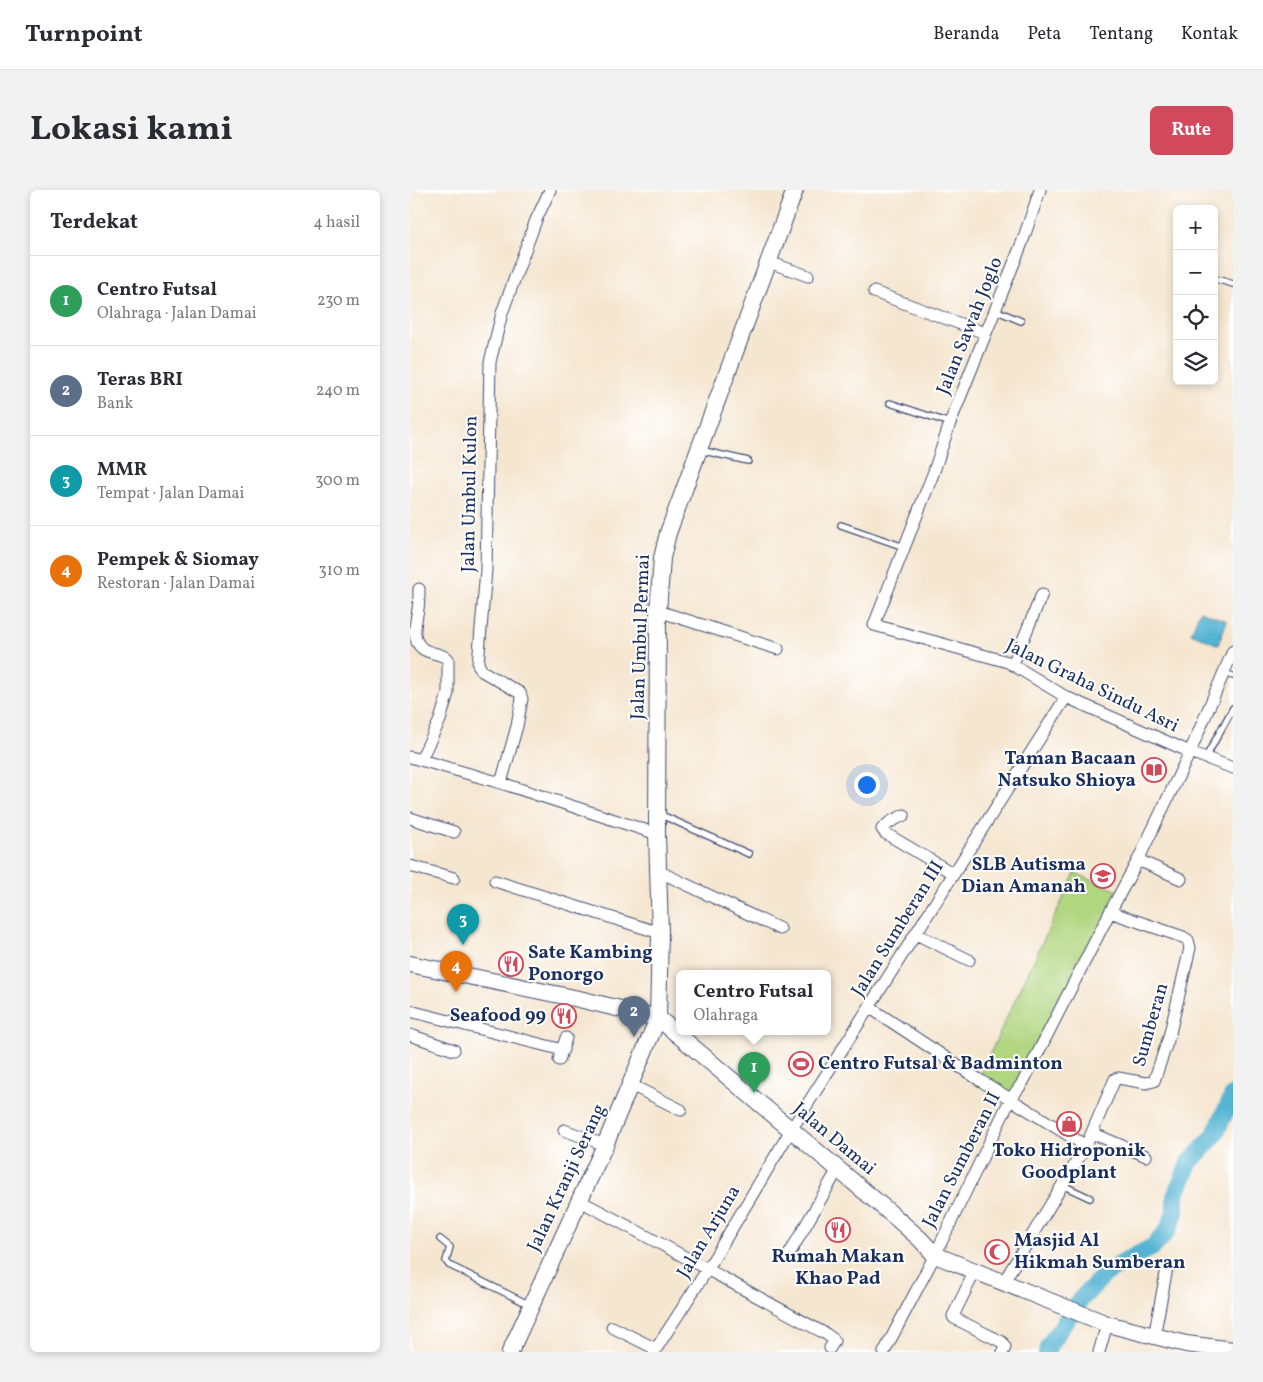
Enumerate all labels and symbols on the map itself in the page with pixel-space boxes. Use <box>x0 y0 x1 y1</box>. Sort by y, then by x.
street label: Jalan Sawah Joglo <box>931 253 1009 399</box>
street label: Jalan Umbul Kulon <box>456 415 484 573</box>
street label: Jalan Umbul Permai <box>625 553 657 720</box>
street label: Jalan Graha Sindu Asri <box>1001 633 1183 739</box>
place label: Taman Bacaan Natsuko Shioya <box>998 746 1136 794</box>
library icon: Taman Bacaan Natsuko Shioya <box>1141 757 1167 783</box>
your location <box>854 772 880 798</box>
place label: SLB Autisma Dian Amanah <box>961 852 1086 900</box>
street label: Jalan Sumberan III <box>846 856 950 1002</box>
school or university icon: SLB Autisma Dian Amanah <box>1090 863 1116 889</box>
pin: 3 <box>447 904 479 945</box>
place label: Sate Kambing Ponorgo <box>528 940 653 988</box>
pin: 4 <box>440 951 472 992</box>
restaurant icon: Sate Kambing Ponorgo <box>498 951 524 977</box>
street label: Sumberan <box>1127 980 1175 1070</box>
pin: 2 <box>618 996 650 1037</box>
place label: Seafood 99 <box>450 1003 546 1029</box>
restaurant icon: Seafood 99 <box>551 1003 577 1029</box>
sports icon: Centro Futsal & Badminton <box>788 1051 814 1077</box>
place label: Centro Futsal & Badminton <box>818 1051 1063 1077</box>
pin: 1 <box>738 1052 770 1093</box>
street label: Jalan Sumberan II <box>916 1088 1008 1232</box>
street label: Jalan Damai <box>787 1096 881 1182</box>
street label: Jalan Kranji Serang <box>521 1100 613 1256</box>
shop icon: Toko Hidroponik Goodplant <box>1056 1111 1082 1137</box>
place label: Toko Hidroponik Goodplant <box>992 1138 1146 1186</box>
street label: Jalan Arjuna <box>671 1181 747 1283</box>
restaurant icon: Rumah Makan Khao Pad <box>825 1217 851 1243</box>
place label: Masjid Al Hikmah Sumberan <box>1014 1228 1186 1276</box>
mosque icon: Masjid Al Hikmah Sumberan <box>984 1239 1010 1265</box>
place label: Rumah Makan Khao Pad <box>771 1244 905 1292</box>

